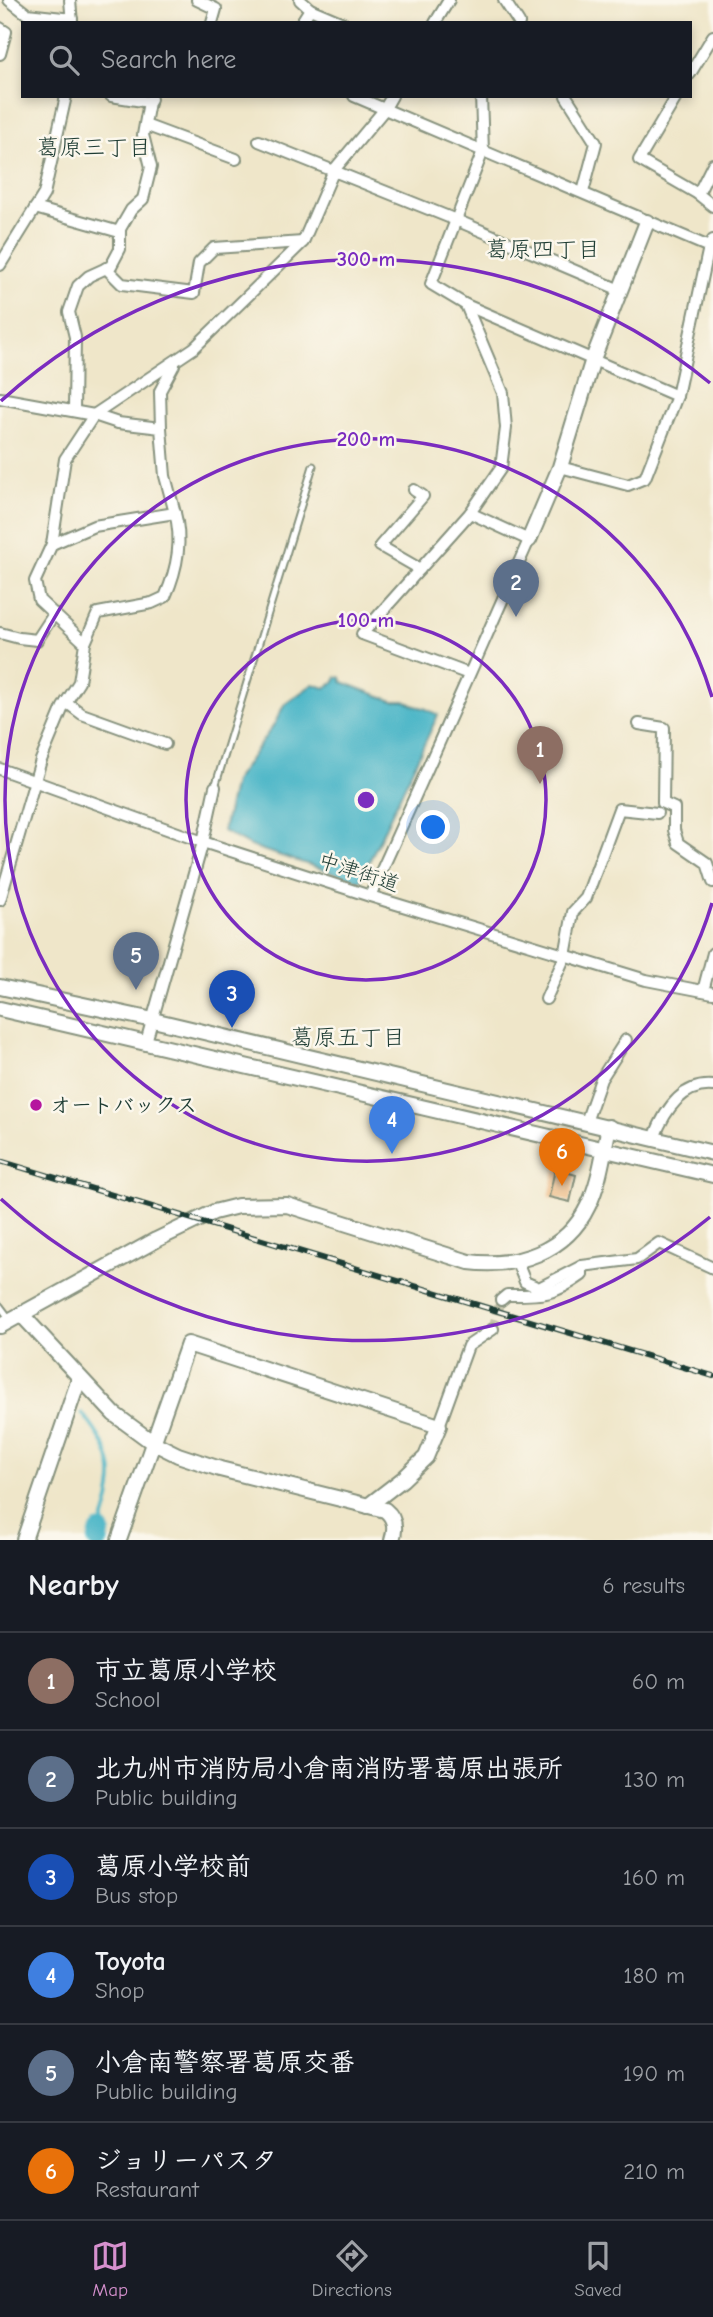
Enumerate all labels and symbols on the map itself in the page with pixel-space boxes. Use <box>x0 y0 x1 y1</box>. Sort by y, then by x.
district label: 葛原三丁目 <box>37 134 152 161</box>
district label: 葛原四丁目 <box>486 236 601 263</box>
text: 300 m <box>337 247 395 271</box>
text: 200 m <box>337 427 395 451</box>
pin: 2 <box>493 559 539 617</box>
text: 100 m <box>338 608 394 632</box>
pin: 1 <box>517 726 563 784</box>
centre of rings <box>354 788 378 812</box>
your location <box>416 810 450 844</box>
street label: 中津街道 <box>315 848 403 896</box>
pin: 5 <box>113 932 159 990</box>
pin: 3 <box>209 970 255 1028</box>
district label: 葛原五丁目 <box>291 1024 406 1051</box>
place label: オートバックス <box>50 1093 197 1117</box>
pin: 4 <box>369 1096 415 1154</box>
marker: オートバックス <box>28 1097 44 1113</box>
pin: 6 <box>539 1128 585 1186</box>

